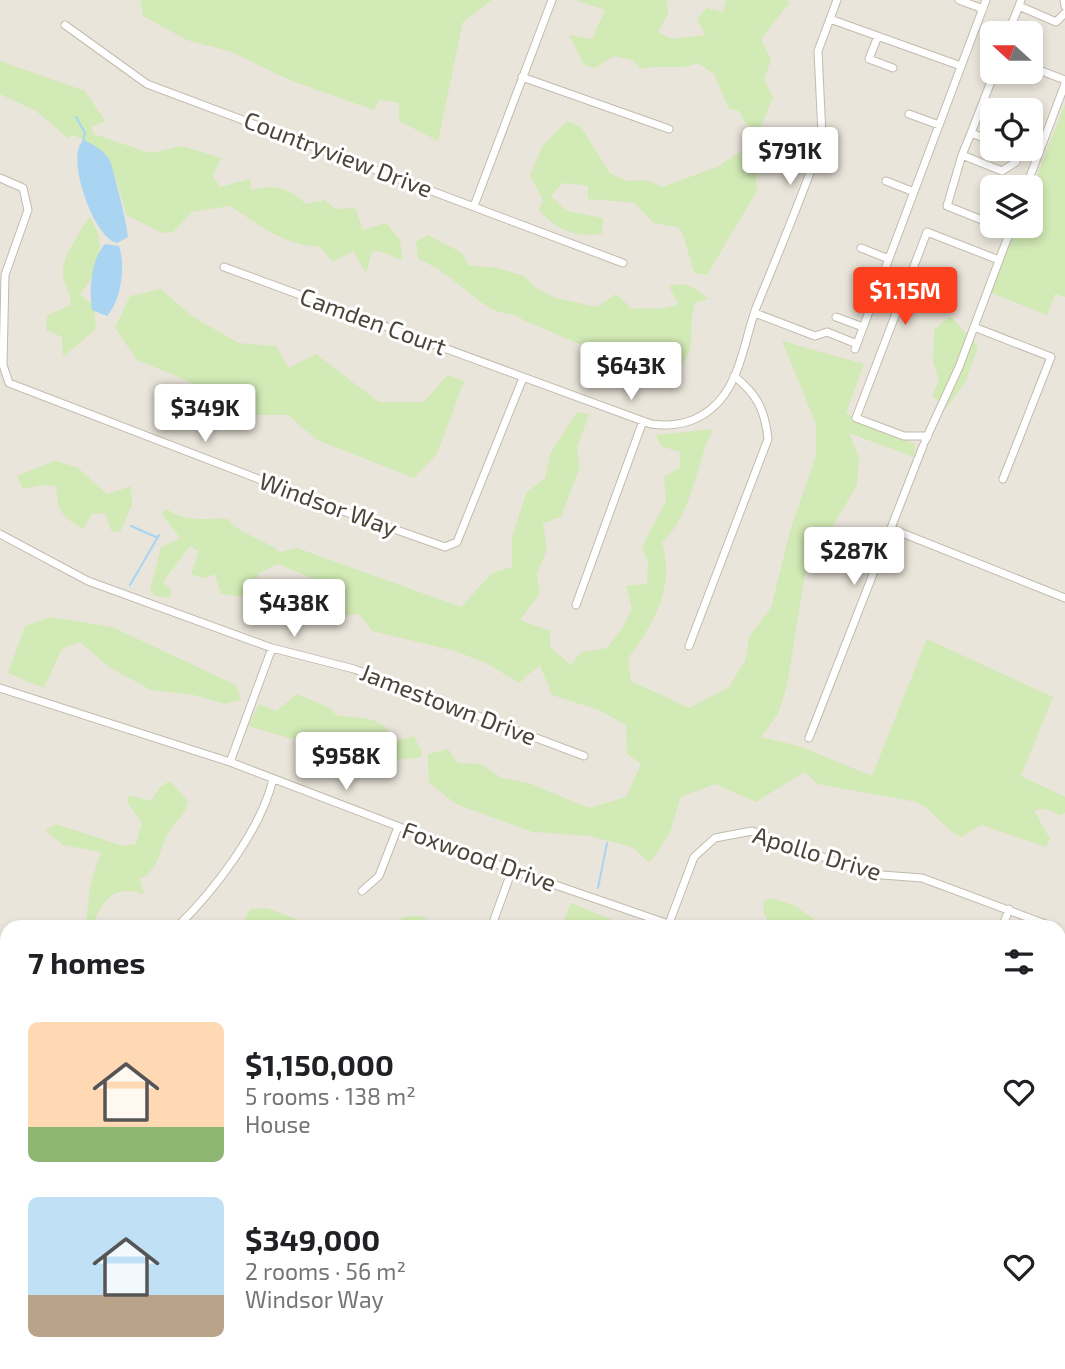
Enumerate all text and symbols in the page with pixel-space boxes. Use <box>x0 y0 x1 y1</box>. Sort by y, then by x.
north arrow <box>980 21 1043 84</box>
map controls <box>980 21 1043 238</box>
button: locate <box>980 98 1043 161</box>
street label: Countryview Drive <box>240 104 437 203</box>
pin: $791K <box>741 128 839 187</box>
text: $791K <box>758 136 822 164</box>
button: layers <box>980 175 1043 238</box>
pin: $1.15M <box>848 268 962 327</box>
text: $1.15M <box>869 276 941 304</box>
street label: Camden Court <box>296 281 451 360</box>
pin: $643K <box>582 342 680 402</box>
text: $643K <box>596 351 666 379</box>
pin: $349K <box>156 384 254 444</box>
text: $349K <box>170 393 240 421</box>
street label: Windsor Way <box>256 465 402 542</box>
pin: $287K <box>805 528 903 587</box>
text: $287K <box>820 536 888 564</box>
pin: $438K <box>245 580 343 639</box>
text: $438K <box>259 588 329 616</box>
street label: Jamestown Drive <box>356 657 541 751</box>
pin: $958K <box>297 732 395 792</box>
text: $958K <box>312 741 380 769</box>
street label: Foxwood Drive <box>399 814 560 897</box>
street label: Apollo Drive <box>750 819 885 886</box>
icon: filters <box>1000 943 1038 981</box>
text: 7 homes <box>28 944 145 980</box>
text: $1,150,000 <box>245 1046 394 1082</box>
icon: home <box>84 1050 168 1134</box>
icon: heart <box>1000 1073 1038 1111</box>
text: 5 rooms · 138 m² <box>245 1082 416 1110</box>
text: House <box>245 1110 311 1138</box>
text: $349,000 <box>245 1221 380 1257</box>
icon: home <box>84 1225 168 1309</box>
icon: heart <box>1000 1248 1038 1286</box>
text: 2 rooms · 56 m² <box>245 1257 406 1285</box>
text: Windsor Way <box>245 1285 384 1313</box>

